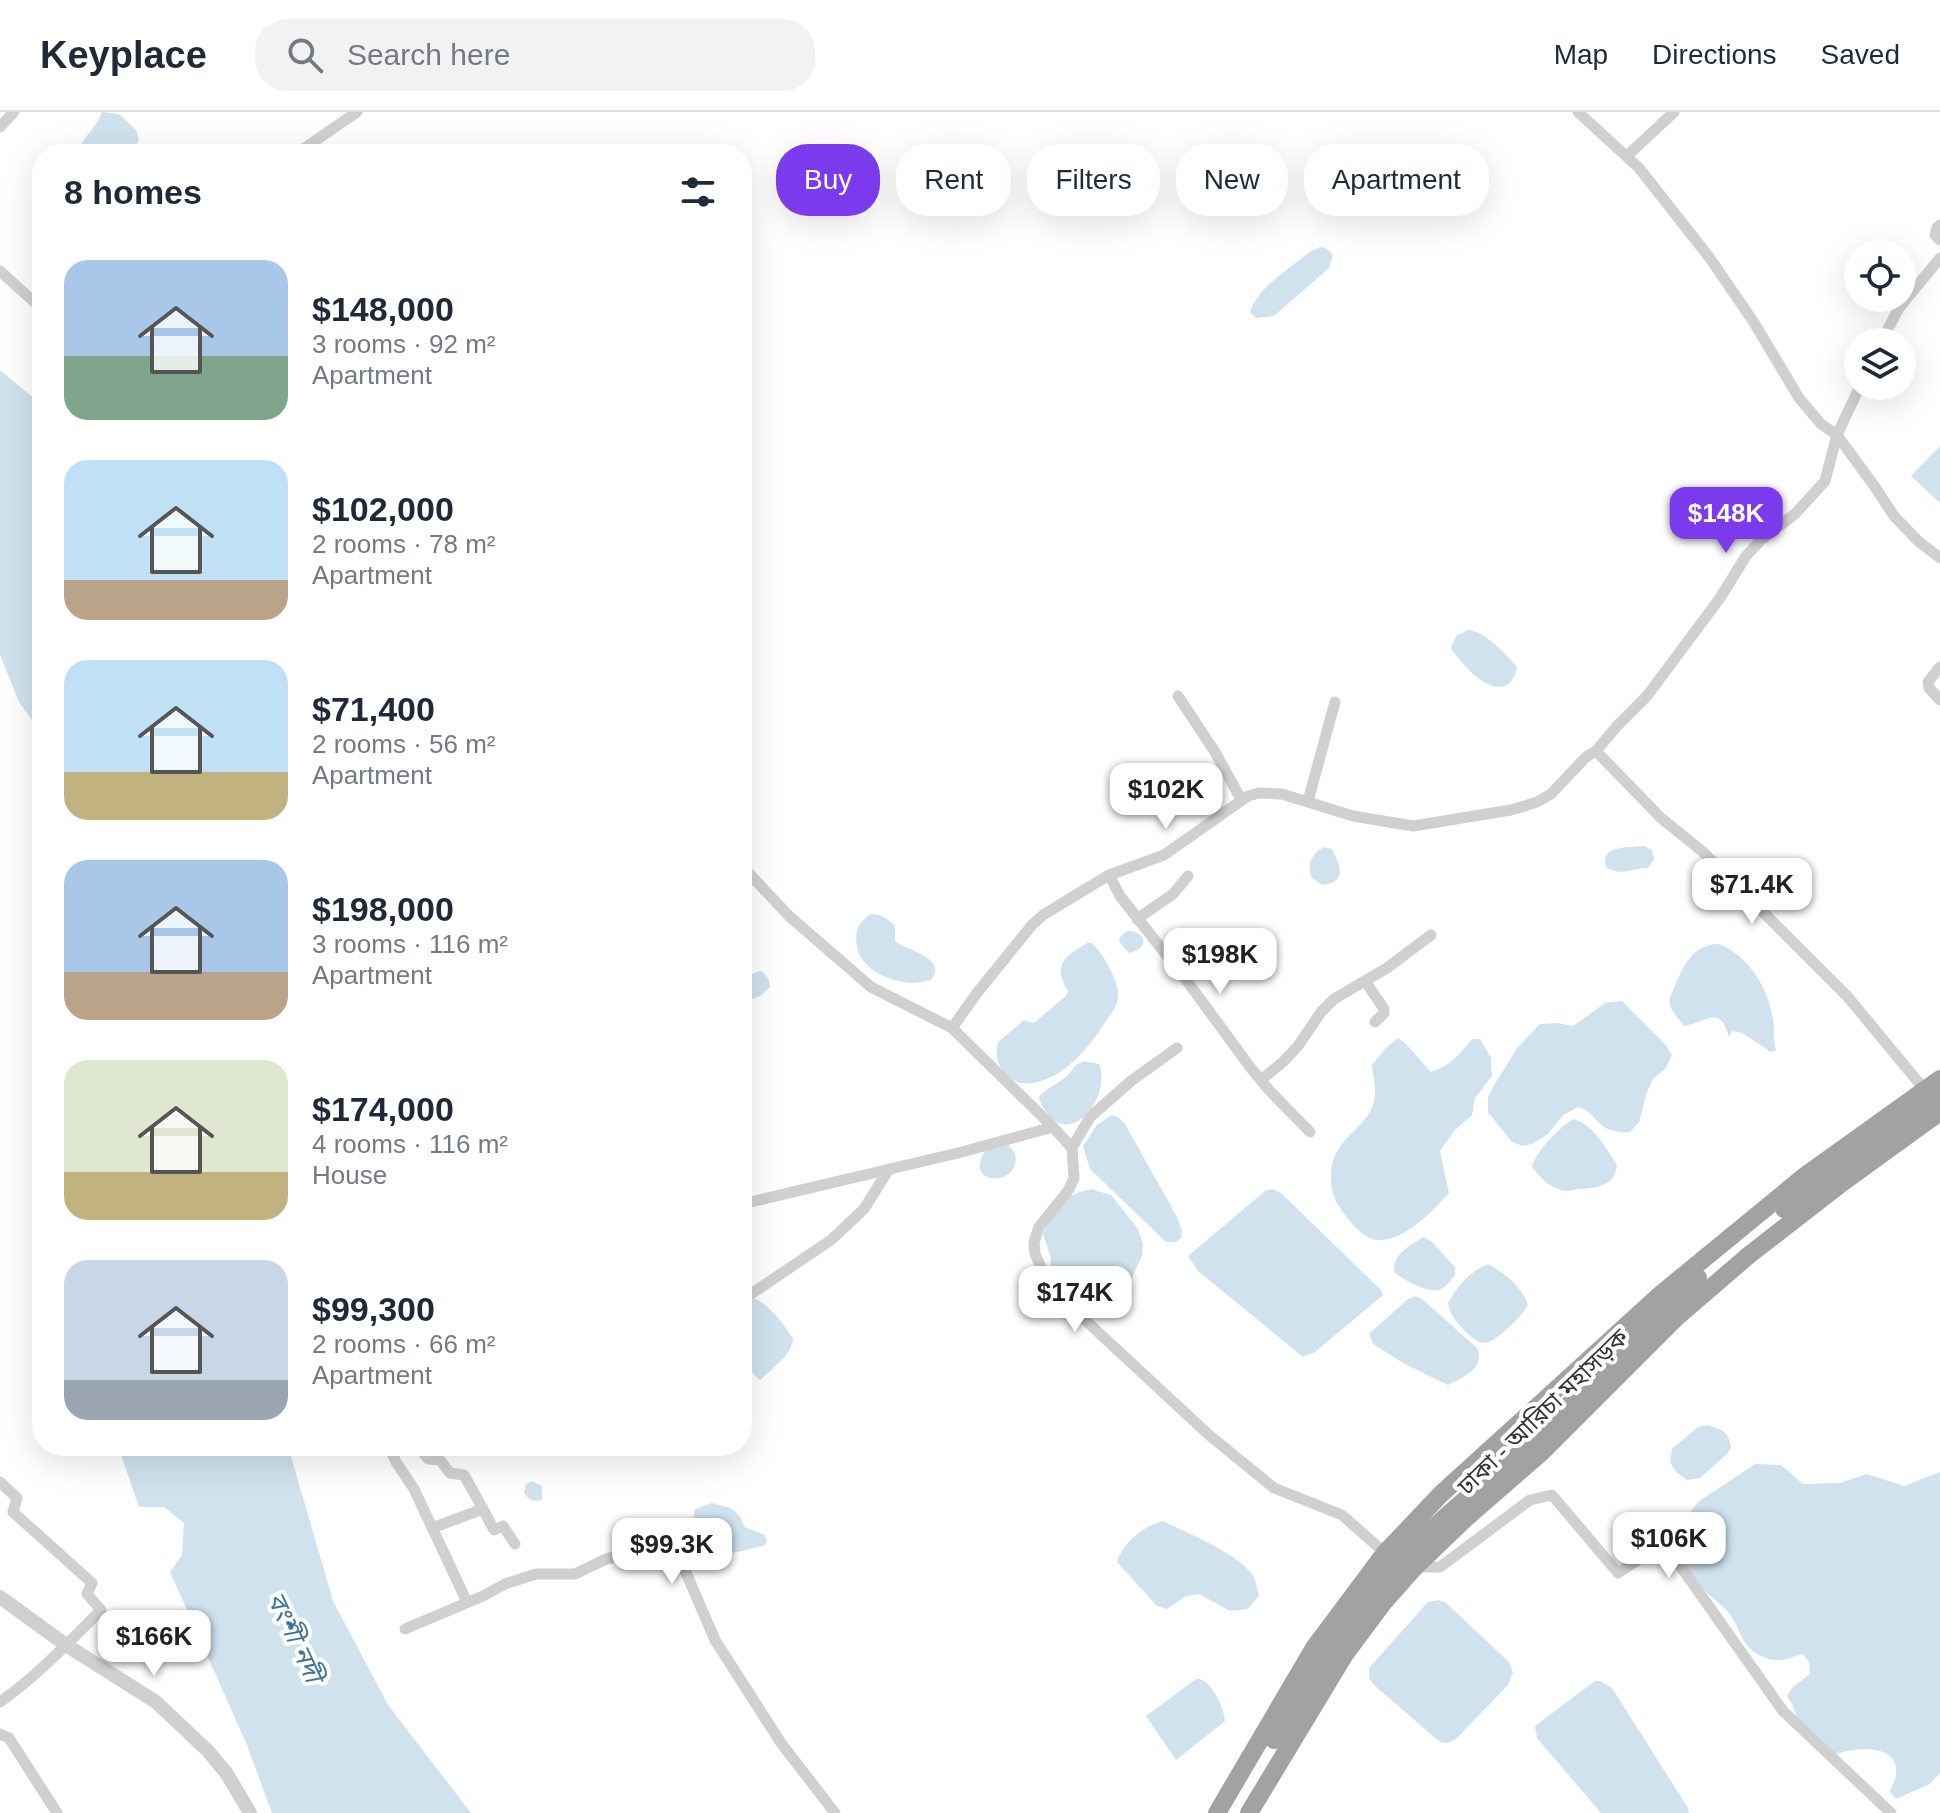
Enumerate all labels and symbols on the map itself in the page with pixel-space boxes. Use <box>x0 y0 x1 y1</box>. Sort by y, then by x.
pin: $148K <box>1670 487 1782 555</box>
pin: $102K <box>1110 763 1222 831</box>
pin: $71.4K <box>1687 858 1817 926</box>
pin: $198K <box>1164 928 1276 996</box>
pin: $174K <box>1019 1266 1131 1334</box>
street label: ঢাকা - আরিচা মহাসড়ক <box>1451 1323 1634 1501</box>
pin: $106K <box>1613 1512 1725 1580</box>
pin: $99.3K <box>607 1518 737 1586</box>
water label: বংশী নদী <box>261 1587 331 1691</box>
pin: $166K <box>98 1610 210 1678</box>

